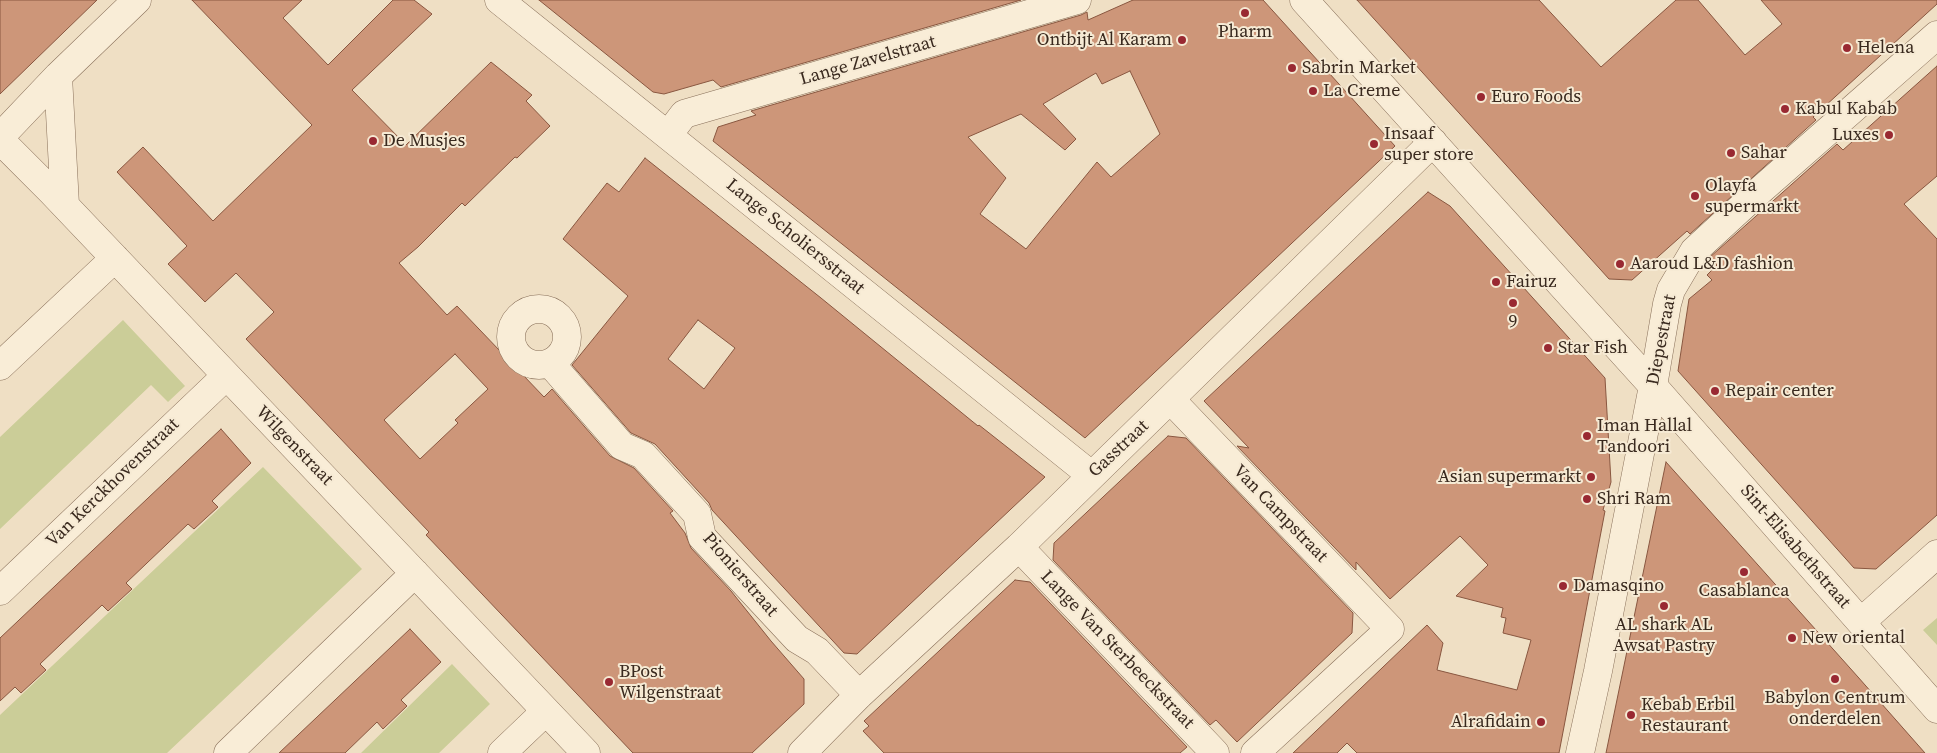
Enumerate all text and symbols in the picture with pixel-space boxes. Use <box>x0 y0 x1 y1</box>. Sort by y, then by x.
marker: Pharm <box>1239 7 1251 19</box>
place label: Pharm <box>1218 21 1272 43</box>
place label: Ontbijt Al Karam <box>1037 29 1172 51</box>
street label: Lange Zavelstraat <box>798 31 938 91</box>
marker: Ontbijt Al Karam <box>1176 34 1188 46</box>
place label: Helena <box>1857 37 1914 59</box>
marker: Helena <box>1841 42 1853 54</box>
place label: Sabrin Market <box>1302 57 1416 79</box>
marker: Sabrin Market <box>1286 62 1298 74</box>
place label: La Creme <box>1323 80 1400 102</box>
marker: La Creme <box>1307 85 1319 97</box>
place label: Euro Foods <box>1491 86 1581 108</box>
marker: Euro Foods <box>1475 91 1487 103</box>
place label: Kabul Kabab <box>1795 98 1897 120</box>
marker: Kabul Kabab <box>1779 103 1791 115</box>
place label: Insaaf super store <box>1384 123 1474 166</box>
place label: Luxes <box>1832 124 1879 146</box>
marker: Luxes <box>1883 129 1895 141</box>
place label: De Musjes <box>383 130 465 152</box>
marker: De Musjes <box>367 135 379 147</box>
marker: Insaaf super store <box>1368 138 1380 150</box>
place label: Sahar <box>1741 142 1787 164</box>
marker: Sahar <box>1725 147 1737 159</box>
street label: Lange Scholiersstraat <box>721 174 869 300</box>
place label: Olayfa supermarkt <box>1705 175 1799 218</box>
marker: Olayfa supermarkt <box>1689 190 1701 202</box>
place label: Aaroud L&D fashion <box>1630 253 1794 275</box>
marker: Aaroud L&D fashion <box>1614 258 1626 270</box>
place label: Fairuz <box>1506 271 1557 293</box>
marker: Fairuz <box>1490 276 1502 288</box>
street label: Diepestraat <box>1643 293 1681 387</box>
marker: 9 <box>1507 297 1519 309</box>
place label: 9 <box>1509 311 1517 333</box>
place label: Star Fish <box>1558 337 1628 359</box>
marker: Star Fish <box>1542 342 1554 354</box>
place label: Repair center <box>1725 380 1834 402</box>
marker: Repair center <box>1709 385 1721 397</box>
street label: Wilgenstraat <box>251 402 337 490</box>
street label: Van Kerckhovenstraat <box>42 414 184 552</box>
place label: Iman Hallal Tandoori <box>1597 415 1692 458</box>
street label: Gasstraat <box>1084 416 1154 482</box>
marker: Iman Hallal Tandoori <box>1581 430 1593 442</box>
street label: Van Campstraat <box>1228 461 1332 567</box>
place label: Asian supermarkt <box>1438 466 1581 488</box>
marker: Asian supermarkt <box>1585 471 1597 483</box>
street label: Sint-Elisabethstraat <box>1735 481 1855 613</box>
place label: Shri Ram <box>1597 488 1671 510</box>
marker: Shri Ram <box>1581 493 1593 505</box>
street label: Pionierstraat <box>698 529 782 621</box>
street label: Lange Van Sterbeeckstraat <box>1036 566 1198 734</box>
marker: Casablanca <box>1738 566 1750 578</box>
place label: Damasqino <box>1573 575 1664 597</box>
marker: Damasqino <box>1557 580 1569 592</box>
place label: Casablanca <box>1699 580 1789 602</box>
marker: AL shark AL Awsat Pastry <box>1658 600 1670 612</box>
place label: AL shark AL Awsat Pastry <box>1613 614 1715 656</box>
place label: New oriental <box>1802 627 1905 649</box>
marker: New oriental <box>1786 632 1798 644</box>
place label: BPost Wilgenstraat <box>619 661 721 704</box>
marker: Babylon Centrum onderdelen <box>1829 673 1841 685</box>
marker: BPost Wilgenstraat <box>603 676 615 688</box>
place label: Babylon Centrum onderdelen <box>1764 687 1906 730</box>
place label: Kebab Erbil Restaurant <box>1641 694 1735 736</box>
marker: Kebab Erbil Restaurant <box>1625 709 1637 721</box>
place label: Alrafidain <box>1451 711 1531 733</box>
marker: Alrafidain <box>1535 716 1547 728</box>

